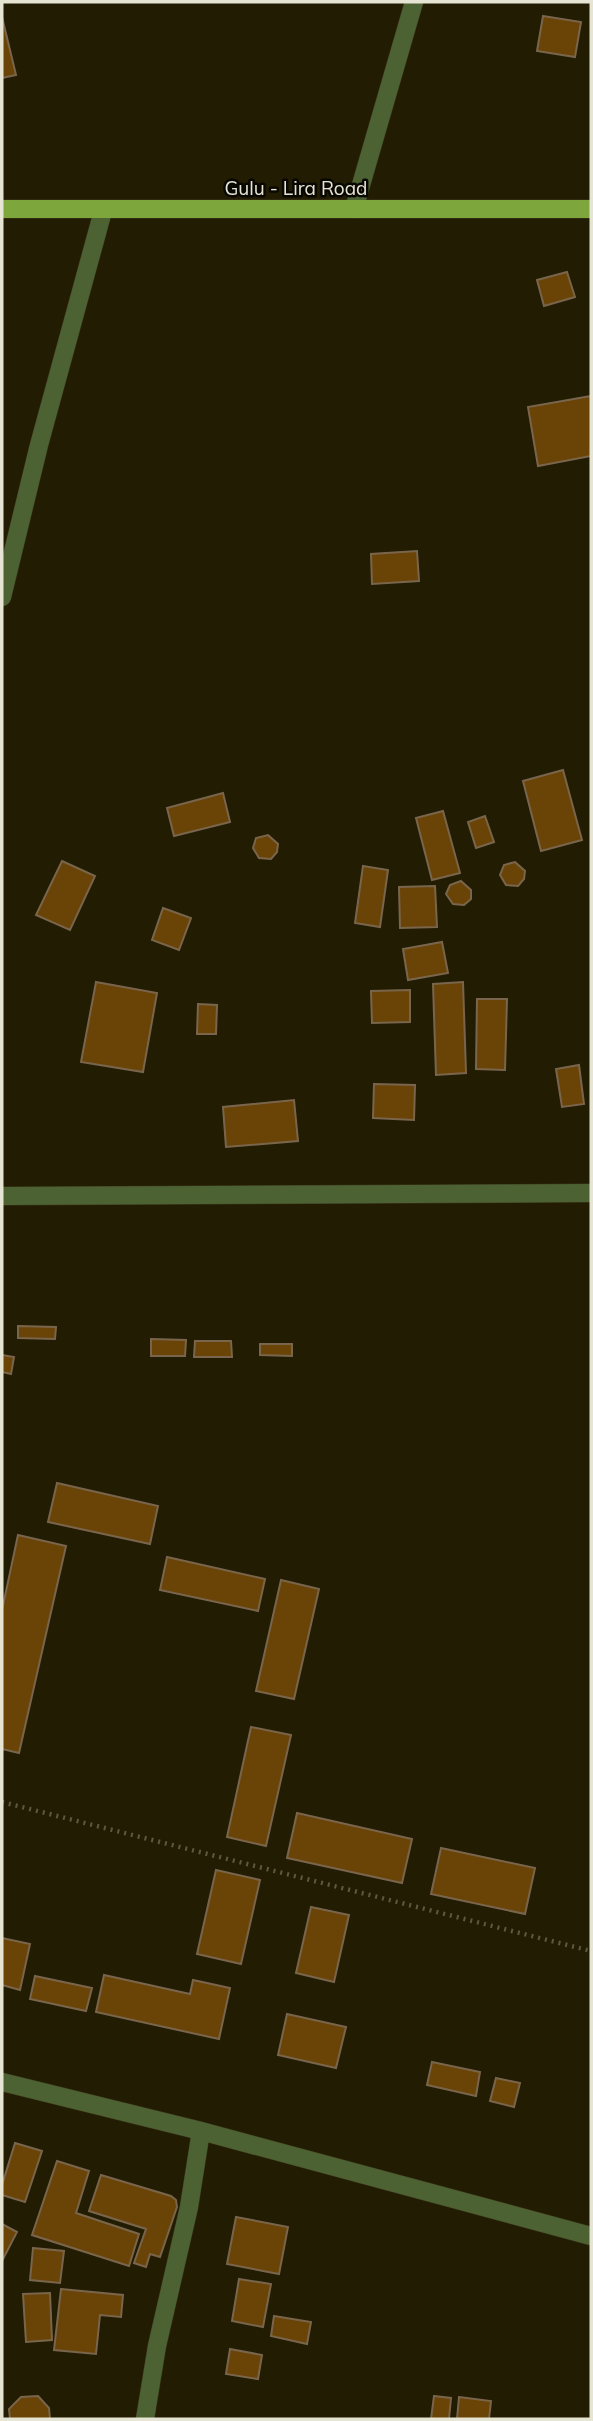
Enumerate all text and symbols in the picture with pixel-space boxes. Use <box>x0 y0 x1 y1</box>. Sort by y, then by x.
street label: Gulu - Lira Road <box>224 176 368 200</box>

